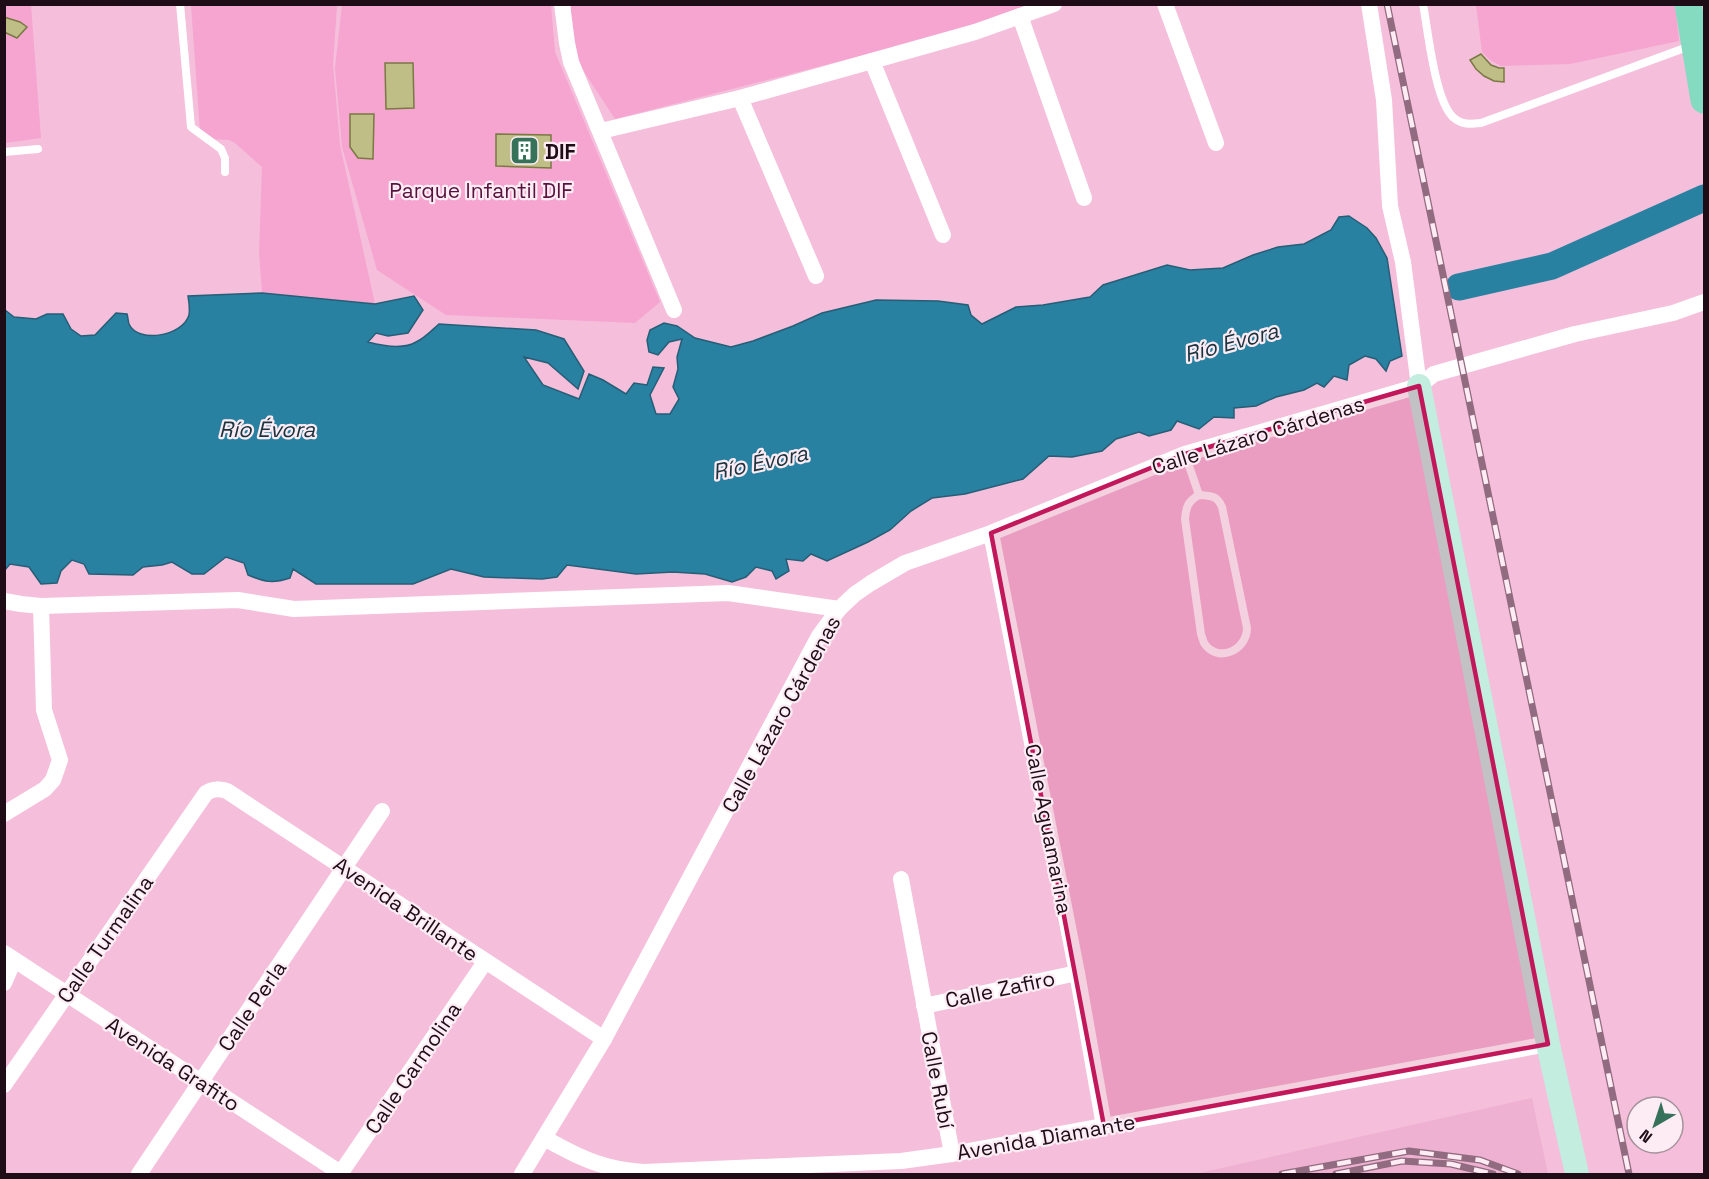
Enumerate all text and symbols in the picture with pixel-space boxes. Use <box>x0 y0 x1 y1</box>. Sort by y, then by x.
building icon: DIF <box>508 135 540 167</box>
place label: DIF <box>545 138 576 165</box>
park label: Parque Infantil DIF <box>389 177 573 204</box>
water label: Río Évora <box>1181 316 1282 368</box>
street label: Calle Lázaro Cárdenas <box>1148 390 1368 480</box>
water label: Río Évora <box>219 415 316 443</box>
water label: Río Évora <box>710 438 810 486</box>
street label: Calle Lázaro Cárdenas <box>716 611 846 817</box>
street label: Calle Aguamarina <box>1019 741 1079 917</box>
street label: Avenida Brillante <box>328 851 484 967</box>
street label: Calle Turmalina <box>51 870 159 1008</box>
street label: Calle Perla <box>212 956 292 1056</box>
street label: Calle Zafiro <box>943 964 1057 1014</box>
street label: Calle Carmolina <box>359 997 467 1139</box>
street label: Avenida Grafito <box>101 1011 245 1117</box>
street label: Calle Rubí <box>915 1029 961 1132</box>
north arrow <box>1625 1095 1685 1155</box>
street label: Avenida Diamante <box>955 1108 1137 1166</box>
text: N <box>1635 1125 1657 1148</box>

